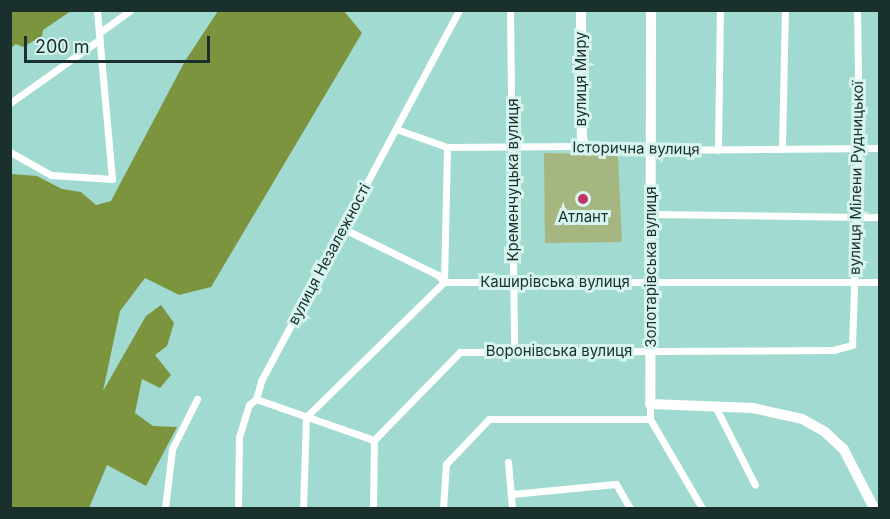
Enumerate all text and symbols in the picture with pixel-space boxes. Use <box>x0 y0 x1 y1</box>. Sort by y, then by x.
scale bar <box>27 24 213 62</box>
street label: вулиця Миру <box>572 32 590 126</box>
text: 200 m <box>35 36 90 57</box>
street label: вулиця Мілени Рудницької <box>845 81 867 275</box>
street label: Кременчуцька вулиця <box>504 98 522 262</box>
street label: Історична вулиця <box>572 138 700 158</box>
street label: вулиця Незалежності <box>284 180 374 328</box>
street label: Золотарівська вулиця <box>642 186 660 348</box>
marker: Атлант <box>576 192 590 206</box>
place label: Атлант <box>558 208 608 226</box>
street label: Каширівська вулиця <box>480 273 630 291</box>
street label: Воронівська вулиця <box>486 342 632 360</box>

